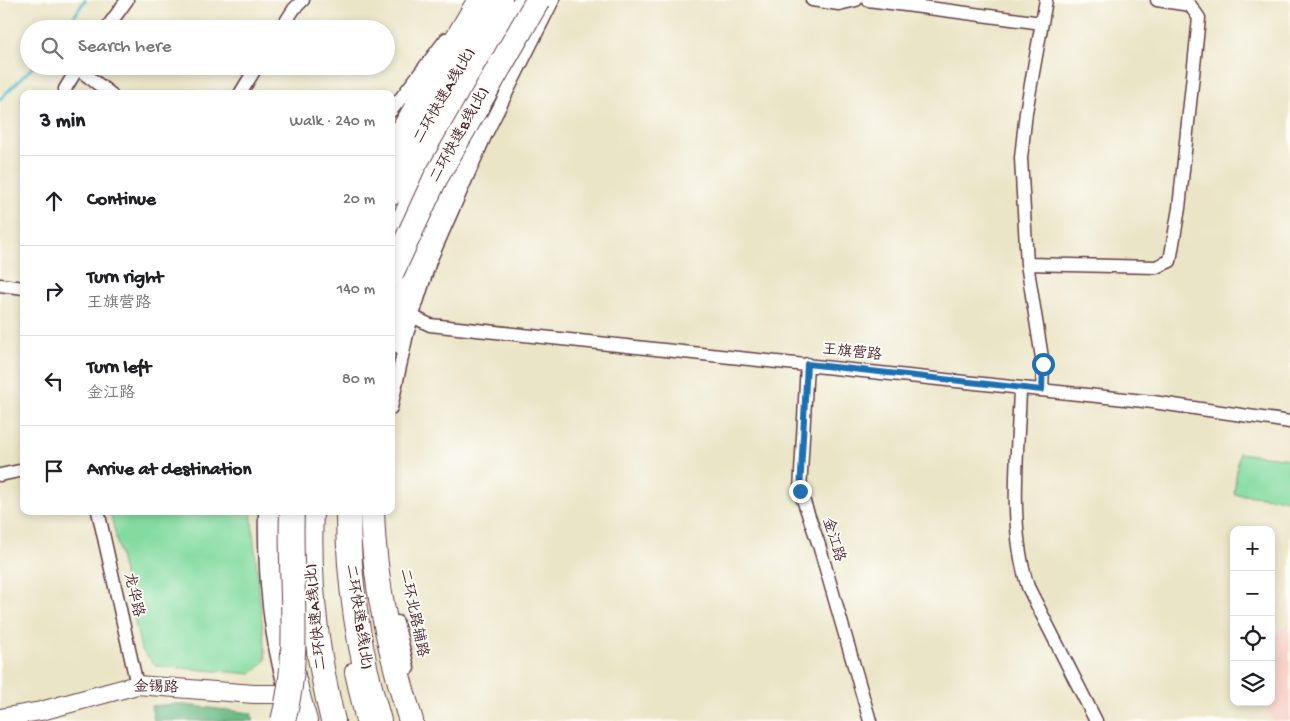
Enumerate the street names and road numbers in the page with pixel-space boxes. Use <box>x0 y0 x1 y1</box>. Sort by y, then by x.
street label: 二环快速A线(北) <box>409 45 480 147</box>
street label: 二环快速B线(北) <box>426 84 494 186</box>
street label: 王旗营路 <box>821 341 883 365</box>
street label: 金江路 <box>818 516 848 564</box>
street label: 二环快速A线(北) <box>301 563 332 671</box>
street label: 二环快速B线(北) <box>341 563 376 671</box>
street label: 二环北路辅路 <box>395 567 431 659</box>
street label: 龙华路 <box>119 571 147 619</box>
street label: 金锡路 <box>133 679 179 697</box>

